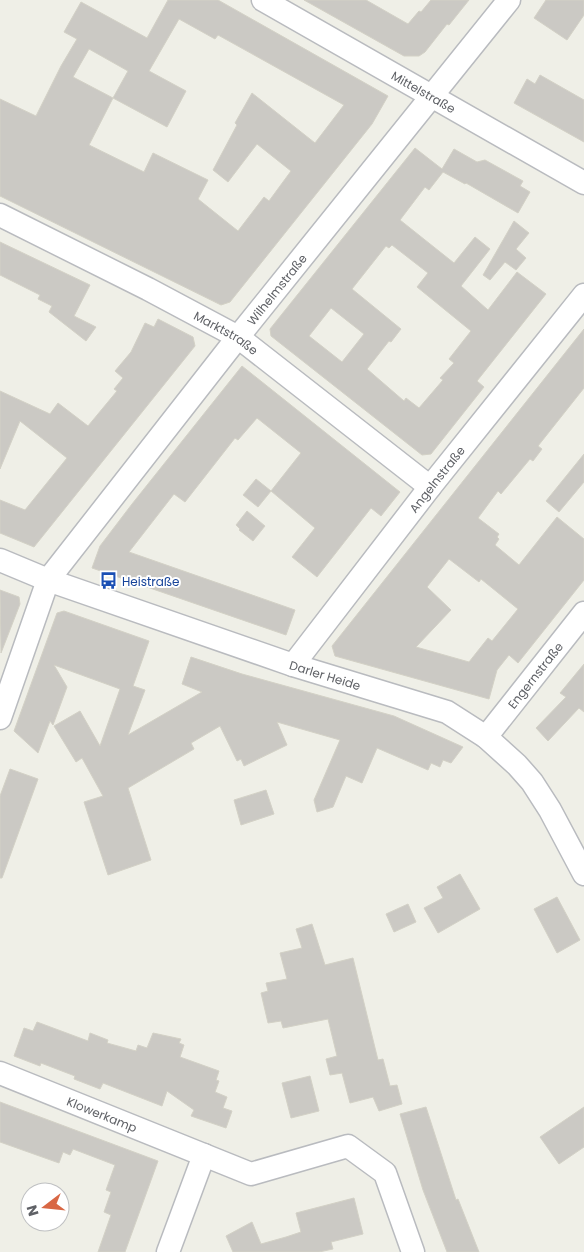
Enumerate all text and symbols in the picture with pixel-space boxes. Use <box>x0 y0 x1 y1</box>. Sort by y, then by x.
street label: Mittelstraße <box>389 67 459 117</box>
street label: Wilhelmstraße <box>243 250 310 328</box>
street label: Marktstraße <box>191 307 262 358</box>
street label: Angelnstraße <box>405 442 468 516</box>
bus stop icon: Heistraße <box>98 571 118 591</box>
place label: Heistraße <box>122 573 180 590</box>
street label: Engernstraße <box>503 638 567 712</box>
street label: Darler Heide <box>288 656 363 694</box>
street label: Klowerkamp <box>64 1092 140 1136</box>
north arrow <box>20 1182 70 1232</box>
text: N <box>21 1203 44 1218</box>

